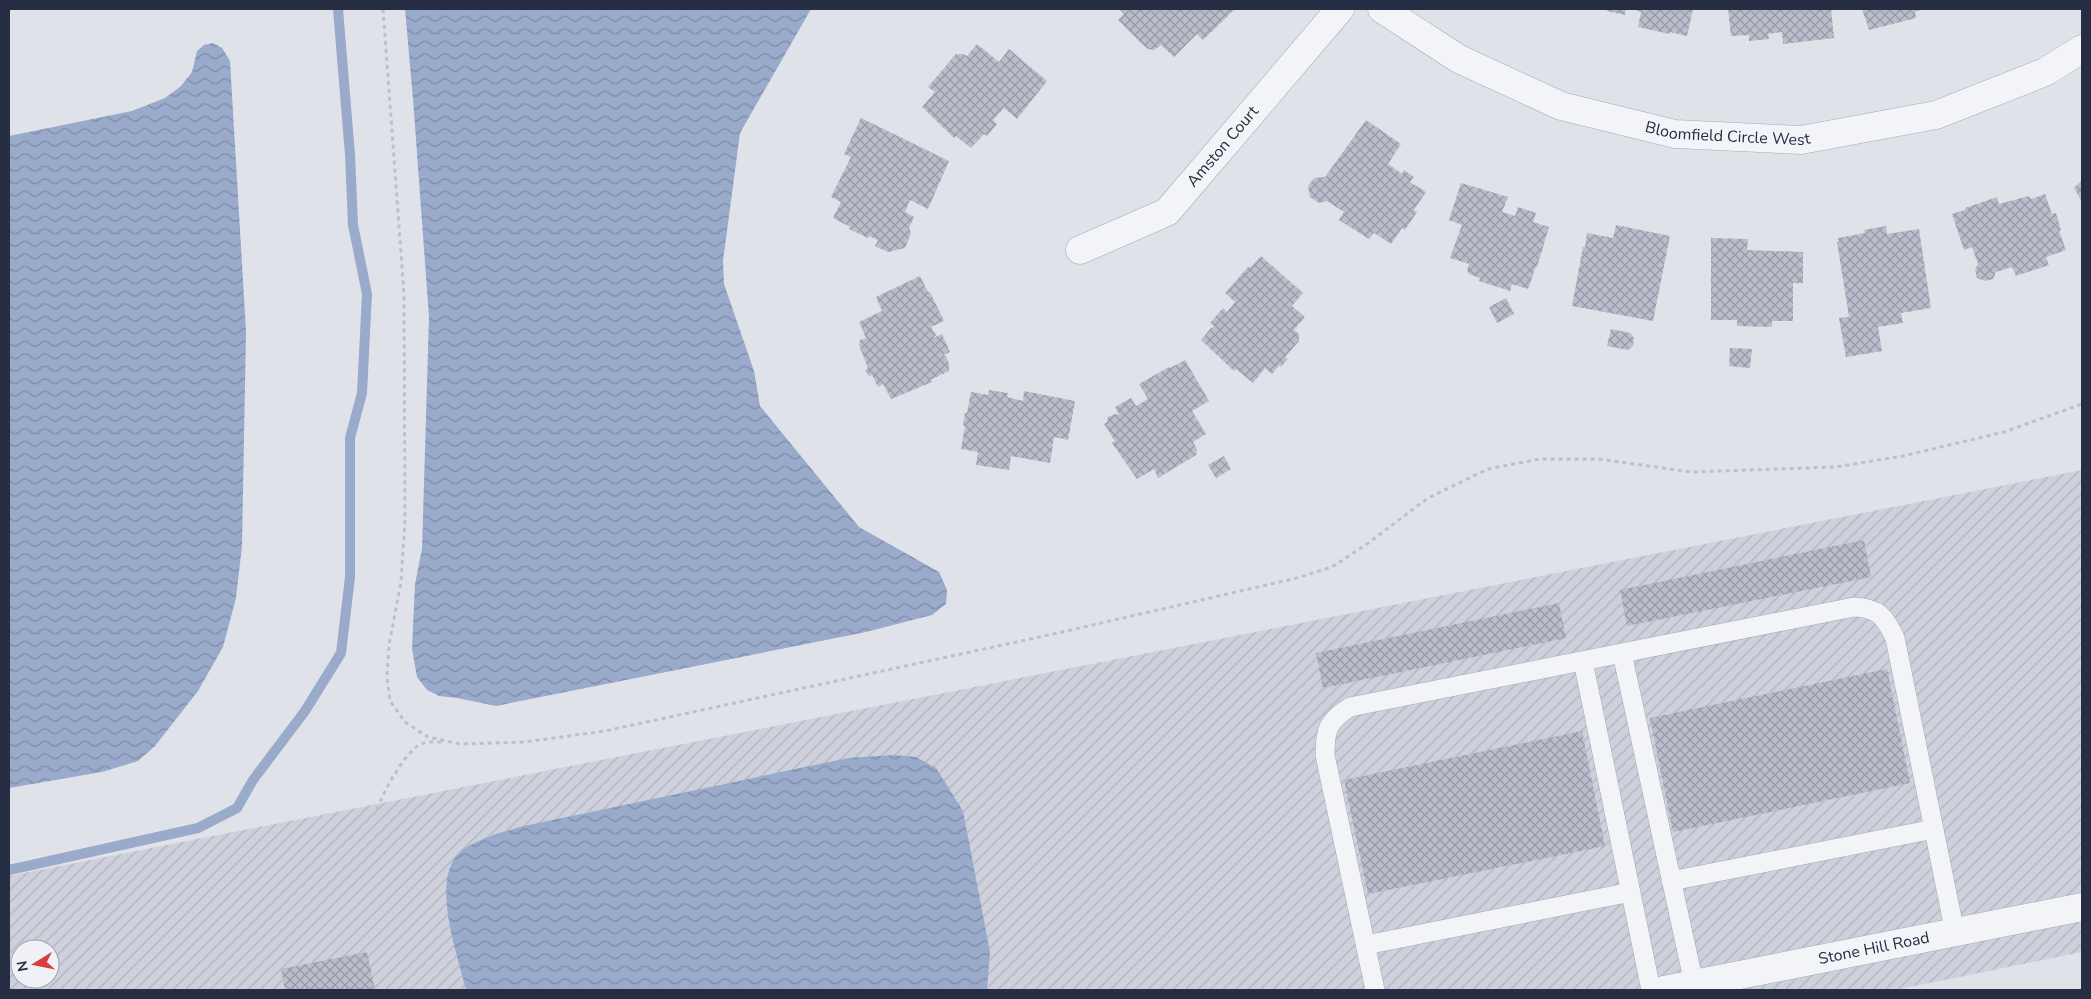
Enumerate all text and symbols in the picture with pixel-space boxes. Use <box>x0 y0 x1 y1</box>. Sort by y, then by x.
street label: Amston Court <box>1182 101 1264 192</box>
street label: Bloomfield Circle West <box>1643 116 1813 151</box>
street label: Stone Hill Road <box>1816 927 1931 970</box>
north arrow <box>10 939 60 989</box>
text: N <box>12 959 33 973</box>

